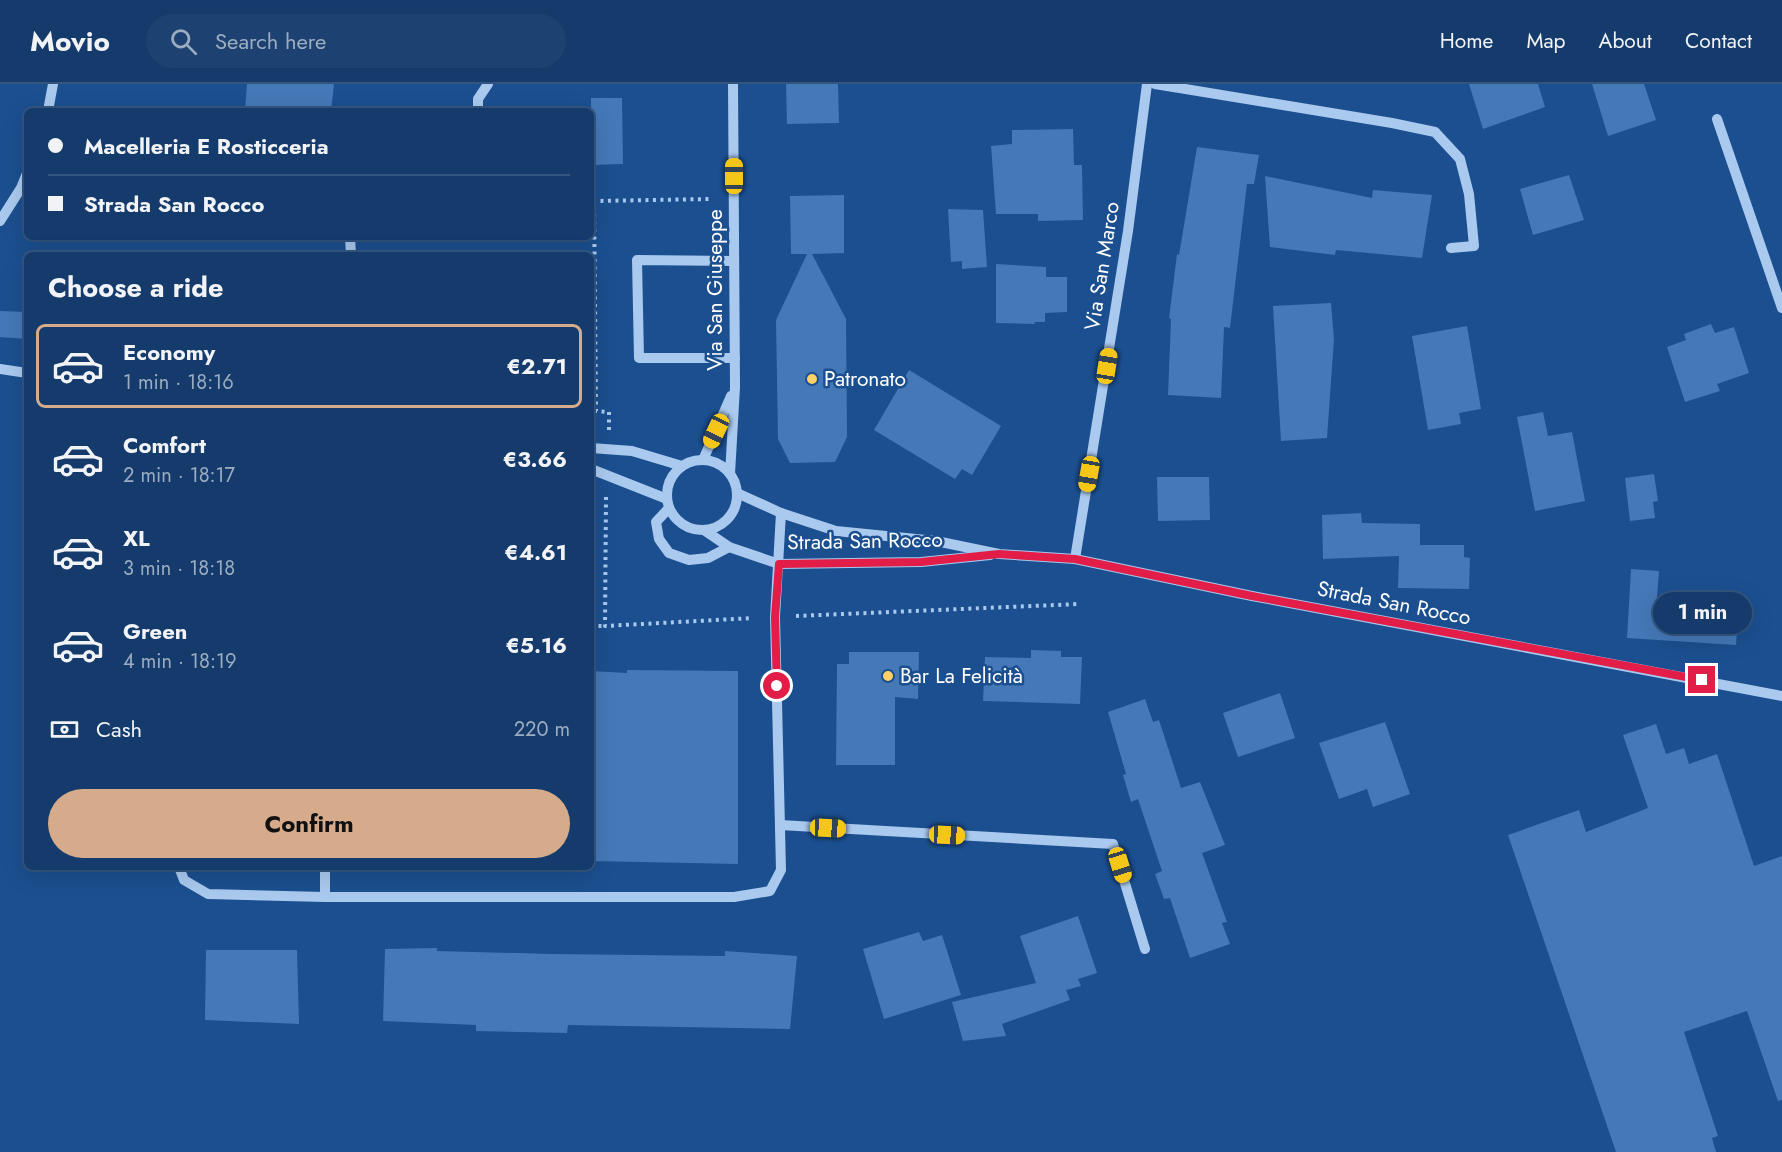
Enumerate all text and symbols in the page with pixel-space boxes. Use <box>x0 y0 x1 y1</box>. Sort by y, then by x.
search box <box>146 14 566 68</box>
text: Movio <box>30 21 110 62</box>
icon: search <box>167 25 200 58</box>
text: Search here <box>215 25 326 57</box>
text: Home <box>1440 26 1493 56</box>
text: Map <box>1526 26 1566 56</box>
text: About <box>1599 26 1652 56</box>
text: Contact <box>1685 26 1752 56</box>
text: Macelleria E Rosticceria <box>84 130 329 162</box>
car <box>725 158 743 194</box>
text: Strada San Rocco <box>84 188 264 220</box>
street label: Via San Marco <box>1077 199 1127 333</box>
street label: Via San Giuseppe <box>700 209 730 371</box>
text: Choose a ride <box>48 268 223 307</box>
text: Economy <box>123 336 215 368</box>
icon: car <box>51 339 105 393</box>
car <box>1095 347 1119 385</box>
text: €2.71 <box>507 350 567 382</box>
place label: Patronato <box>824 364 906 394</box>
text: 1 min · 18:16 <box>123 368 234 397</box>
marker: Patronato <box>805 372 819 386</box>
car <box>700 411 732 451</box>
text: Comfort <box>123 429 206 461</box>
icon: car <box>51 432 105 486</box>
text: €3.66 <box>503 443 567 475</box>
car <box>1077 455 1101 493</box>
text: 2 min · 18:17 <box>123 461 235 490</box>
text: XL <box>123 522 150 554</box>
icon: car <box>51 525 105 579</box>
street label: Strada San Rocco <box>787 525 943 557</box>
text: €4.61 <box>504 536 567 568</box>
text: 3 min · 18:18 <box>123 554 235 583</box>
street label: Strada San Rocco <box>1315 573 1473 633</box>
callout: 1 min <box>1652 593 1752 635</box>
text: 1 min <box>1678 598 1727 627</box>
text: Green <box>123 615 187 647</box>
icon: car <box>51 618 105 672</box>
text: €5.16 <box>505 629 567 661</box>
text: 4 min · 18:19 <box>123 647 236 676</box>
place label: Bar La Felicità <box>900 661 1023 691</box>
route end <box>1688 666 1715 693</box>
marker: Bar La Felicità <box>881 669 895 683</box>
route start <box>763 672 790 699</box>
icon: cash <box>48 713 81 746</box>
text: Cash <box>96 713 142 745</box>
text: 220 m <box>514 715 570 744</box>
button: Confirm <box>48 789 570 858</box>
car <box>810 818 846 838</box>
car <box>929 825 965 845</box>
car <box>1106 845 1134 885</box>

